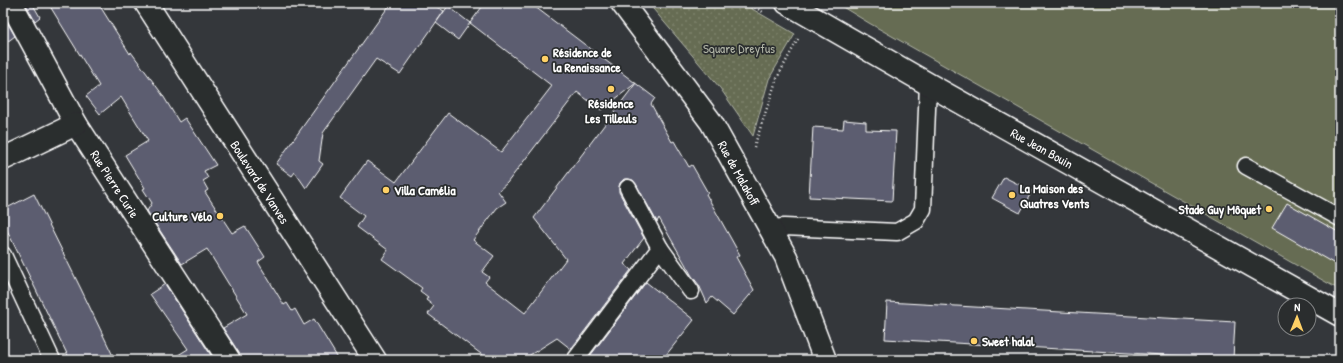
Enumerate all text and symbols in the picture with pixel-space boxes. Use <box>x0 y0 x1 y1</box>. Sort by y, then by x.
park label: Square Dreyfus <box>703 39 775 57</box>
place label: Résidence de la Renaissance <box>553 43 622 76</box>
marker: Résidence de la Renaissance <box>540 54 550 64</box>
marker: Résidence Les Tilleuls <box>606 84 616 94</box>
place label: Résidence Les Tilleuls <box>585 94 637 127</box>
street label: Rue Jean Bouin <box>1007 123 1077 173</box>
street label: Boulevard de Vanves <box>226 137 294 227</box>
street label: Rue de Malakoff <box>714 137 764 209</box>
street label: Rue Pierre Curie <box>86 147 144 221</box>
place label: La Maison des Quatres Vents <box>1020 179 1089 212</box>
place label: Villa Camélia <box>394 181 457 199</box>
marker: Villa Camélia <box>381 185 391 195</box>
marker: La Maison des Quatres Vents <box>1007 190 1017 200</box>
place label: Stade Guy Môquet <box>1178 200 1262 219</box>
marker: Stade Guy Môquet <box>1264 204 1274 214</box>
place label: Culture Vélo <box>152 207 213 225</box>
marker: Culture Vélo <box>215 211 225 221</box>
north arrow <box>1277 297 1317 337</box>
text: N <box>1294 300 1300 314</box>
place label: Sweet halal <box>982 332 1035 350</box>
marker: Sweet halal <box>969 336 979 346</box>

